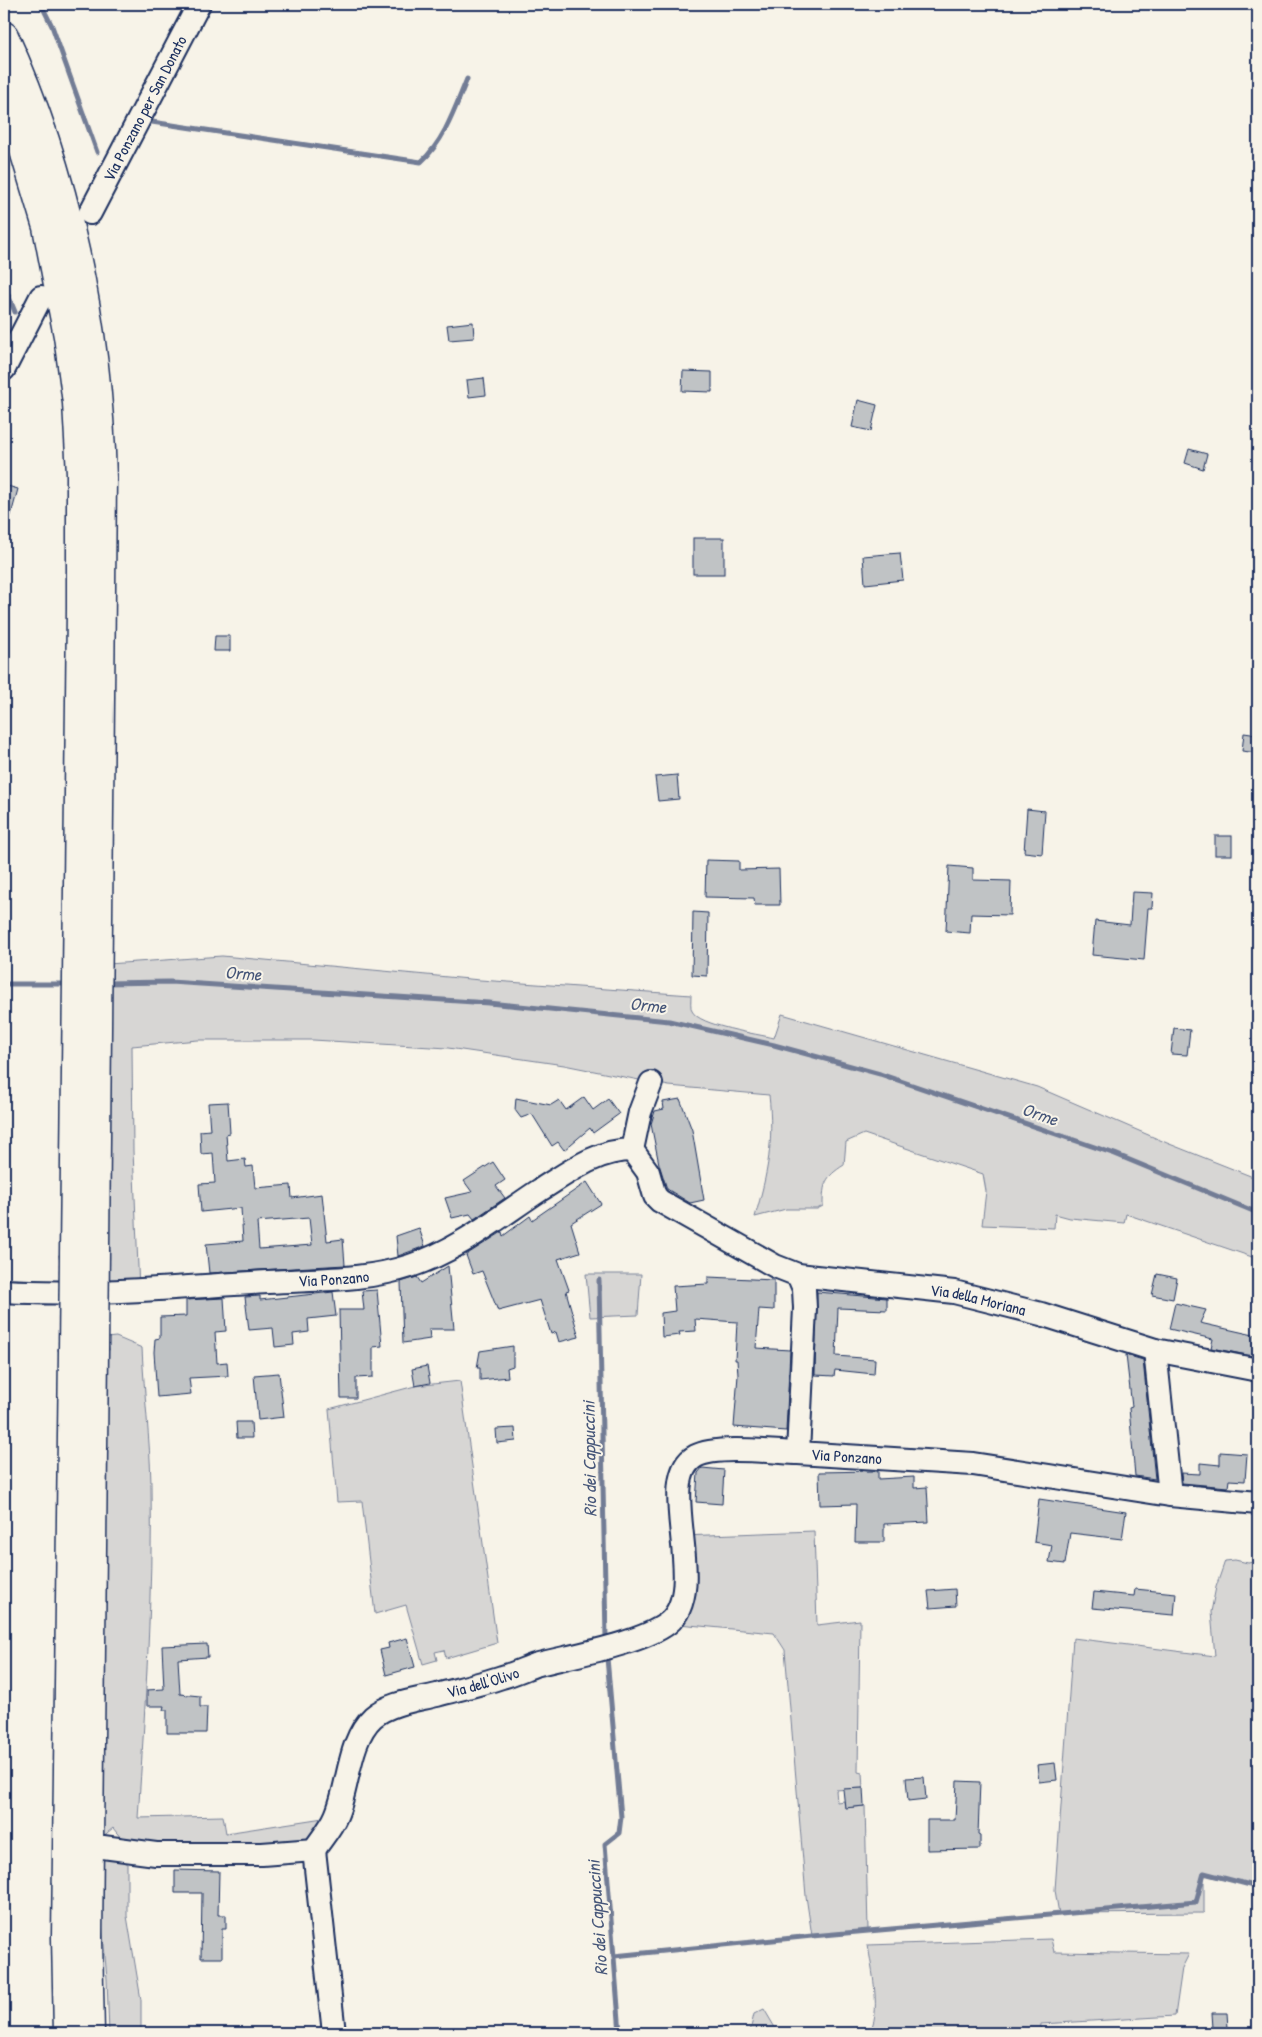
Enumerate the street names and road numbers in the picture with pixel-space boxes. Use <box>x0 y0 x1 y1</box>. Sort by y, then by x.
street label: Via Ponzano per San Donato <box>97 31 192 185</box>
street label: Via Ponzano <box>298 1264 371 1292</box>
street label: Via della Moriana <box>929 1278 1028 1321</box>
street label: Via Ponzano <box>810 1443 883 1469</box>
street label: Via dell'Olivo <box>444 1661 523 1703</box>

